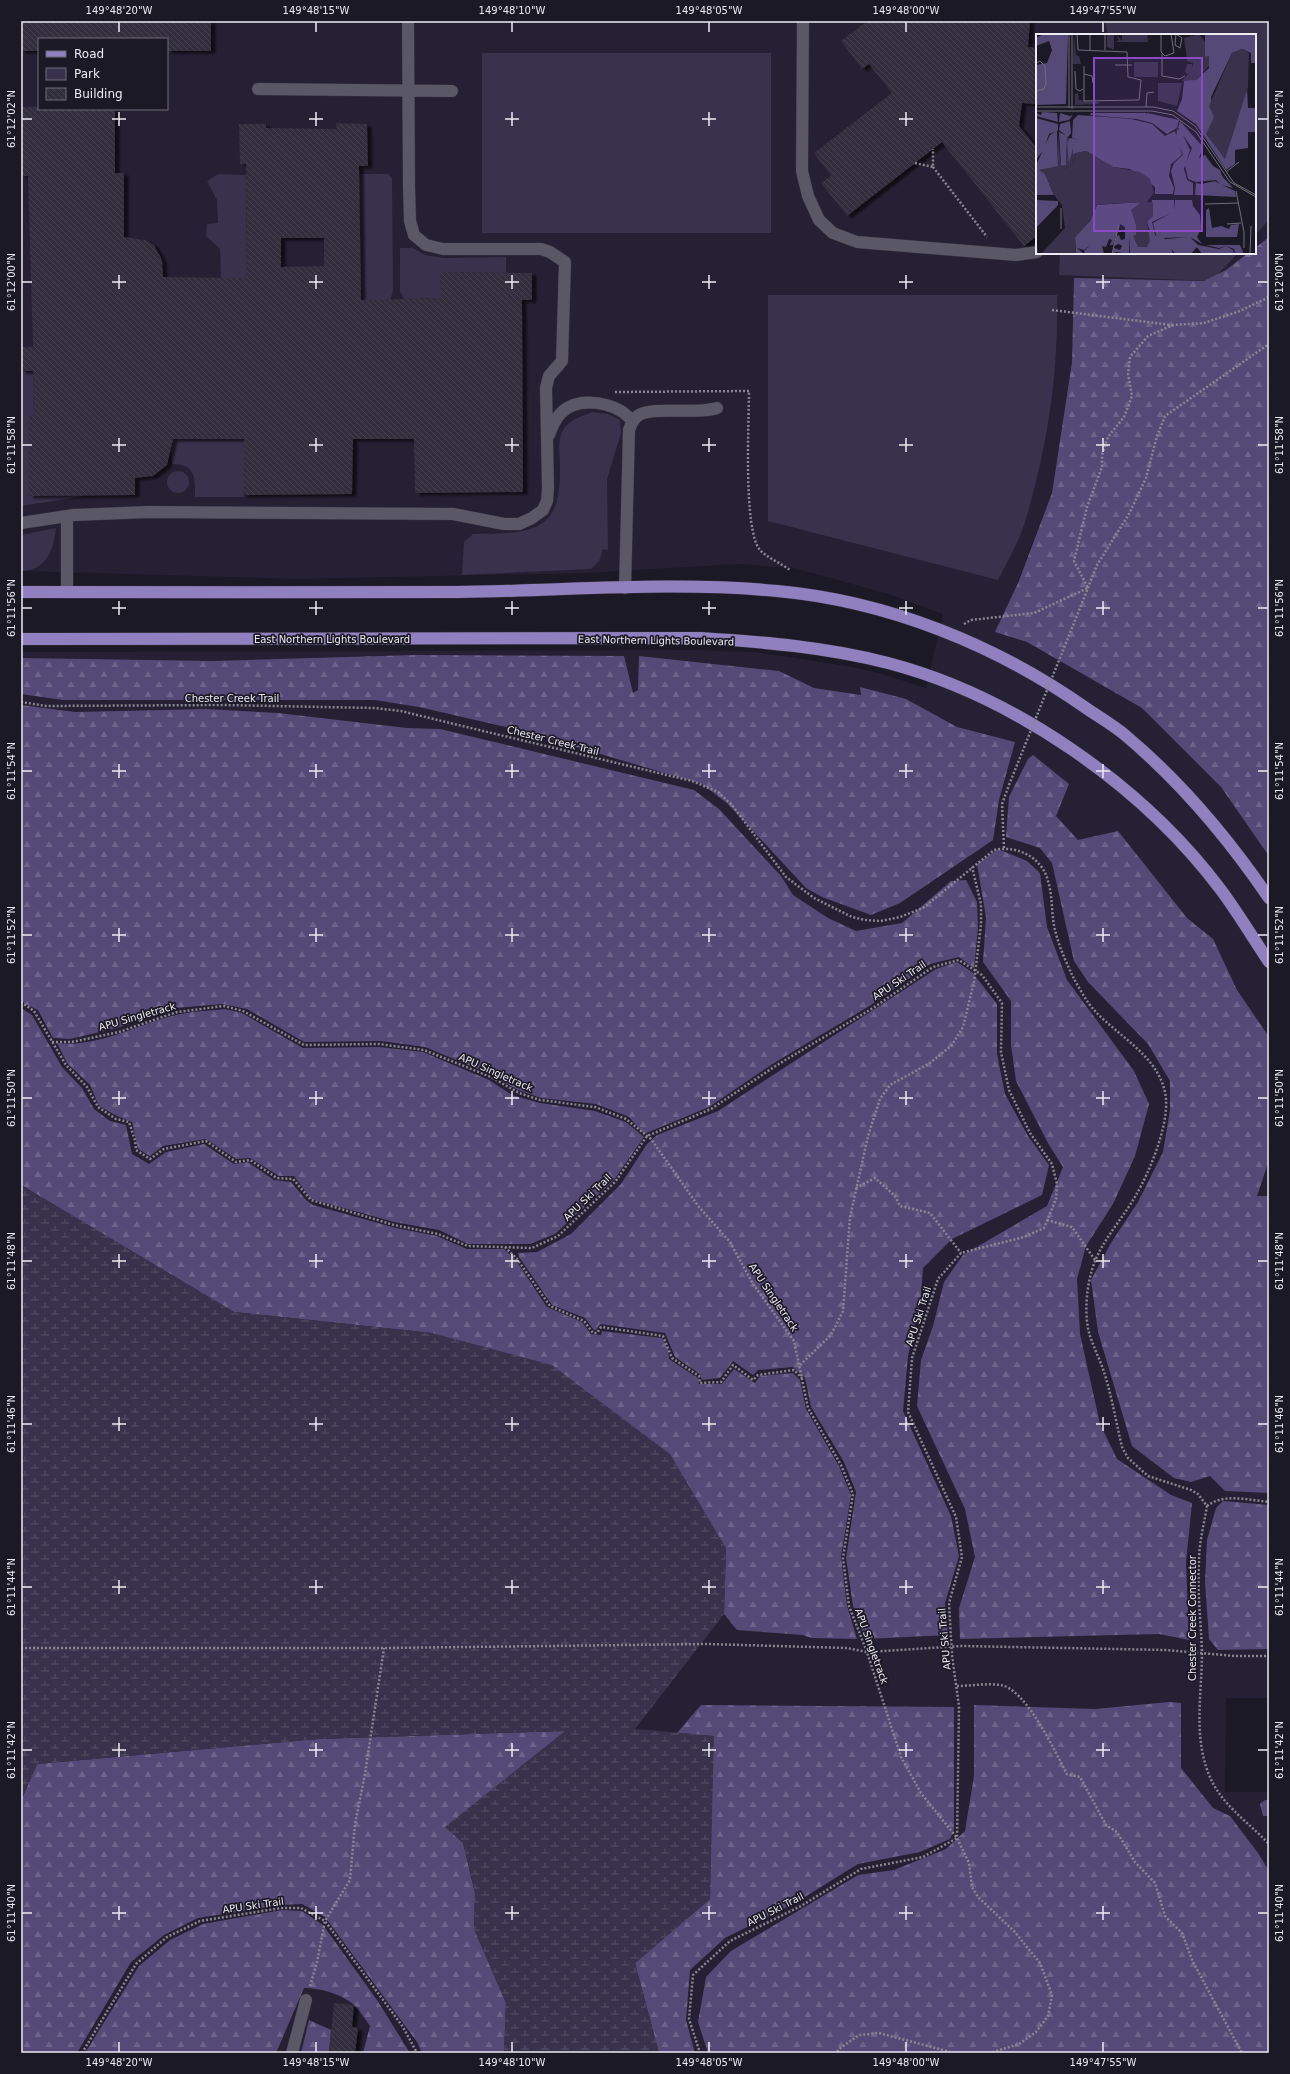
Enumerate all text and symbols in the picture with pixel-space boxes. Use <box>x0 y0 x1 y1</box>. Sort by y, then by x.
text: 149°48'20"W <box>86 5 152 16</box>
text: 149°48'15"W <box>283 5 349 16</box>
text: 149°48'10"W <box>479 5 545 16</box>
text: 149°48'05"W <box>676 5 742 16</box>
text: 149°48'00"W <box>873 5 939 16</box>
text: 149°47'55"W <box>1070 5 1136 16</box>
inset map <box>1036 34 1256 254</box>
legend <box>38 38 168 110</box>
text: Road <box>74 47 104 61</box>
text: Park <box>74 67 100 81</box>
text: Building <box>74 87 123 101</box>
text: 61°12'02"N <box>6 90 17 148</box>
text: 61°12'02"N <box>1274 90 1285 148</box>
text: 61°12'00"N <box>6 253 17 311</box>
text: 61°12'00"N <box>1274 253 1285 311</box>
text: 61°11'58"N <box>6 416 17 474</box>
text: 61°11'58"N <box>1274 416 1285 474</box>
text: 61°11'56"N <box>6 579 17 637</box>
text: 61°11'56"N <box>1274 579 1285 637</box>
street label: East Northern Lights Boulevard <box>254 634 410 645</box>
street label: East Northern Lights Boulevard <box>578 634 734 647</box>
street label: Chester Creek Trail <box>185 693 279 704</box>
street label: Chester Creek Trail <box>506 724 600 757</box>
text: 61°11'54"N <box>6 742 17 800</box>
text: 61°11'54"N <box>1274 742 1285 800</box>
text: 61°11'52"N <box>6 906 17 964</box>
text: 61°11'52"N <box>1274 906 1285 964</box>
street label: APU Ski Trail <box>871 959 928 1002</box>
street label: APU Singletrack <box>97 1000 177 1033</box>
street label: APU Singletrack <box>457 1051 535 1094</box>
text: 61°11'50"N <box>6 1069 17 1127</box>
text: 61°11'50"N <box>1274 1069 1285 1127</box>
street label: APU Ski Trail <box>561 1172 613 1223</box>
text: 61°11'48"N <box>6 1232 17 1290</box>
text: 61°11'48"N <box>1274 1232 1285 1290</box>
street label: APU Singletrack <box>747 1261 801 1334</box>
street label: APU Ski Trail <box>904 1285 933 1347</box>
text: 61°11'46"N <box>6 1395 17 1453</box>
text: 61°11'46"N <box>1274 1395 1285 1453</box>
street label: Chester Creek Connector <box>1187 1554 1198 1681</box>
text: 61°11'44"N <box>6 1558 17 1616</box>
text: 61°11'44"N <box>1274 1558 1285 1616</box>
street label: APU Singletrack <box>853 1607 890 1686</box>
street label: APU Ski Trail <box>936 1608 953 1670</box>
text: 61°11'42"N <box>6 1721 17 1779</box>
text: 61°11'42"N <box>1274 1721 1285 1779</box>
text: 61°11'40"N <box>6 1884 17 1942</box>
text: 61°11'40"N <box>1274 1884 1285 1942</box>
street label: APU Ski Trail <box>745 1890 805 1928</box>
street label: APU Ski Trail <box>222 1896 284 1915</box>
text: 149°48'20"W <box>86 2057 152 2068</box>
text: 149°48'15"W <box>283 2057 349 2068</box>
text: 149°48'10"W <box>479 2057 545 2068</box>
text: 149°48'05"W <box>676 2057 742 2068</box>
text: 149°48'00"W <box>873 2057 939 2068</box>
text: 149°47'55"W <box>1070 2057 1136 2068</box>

